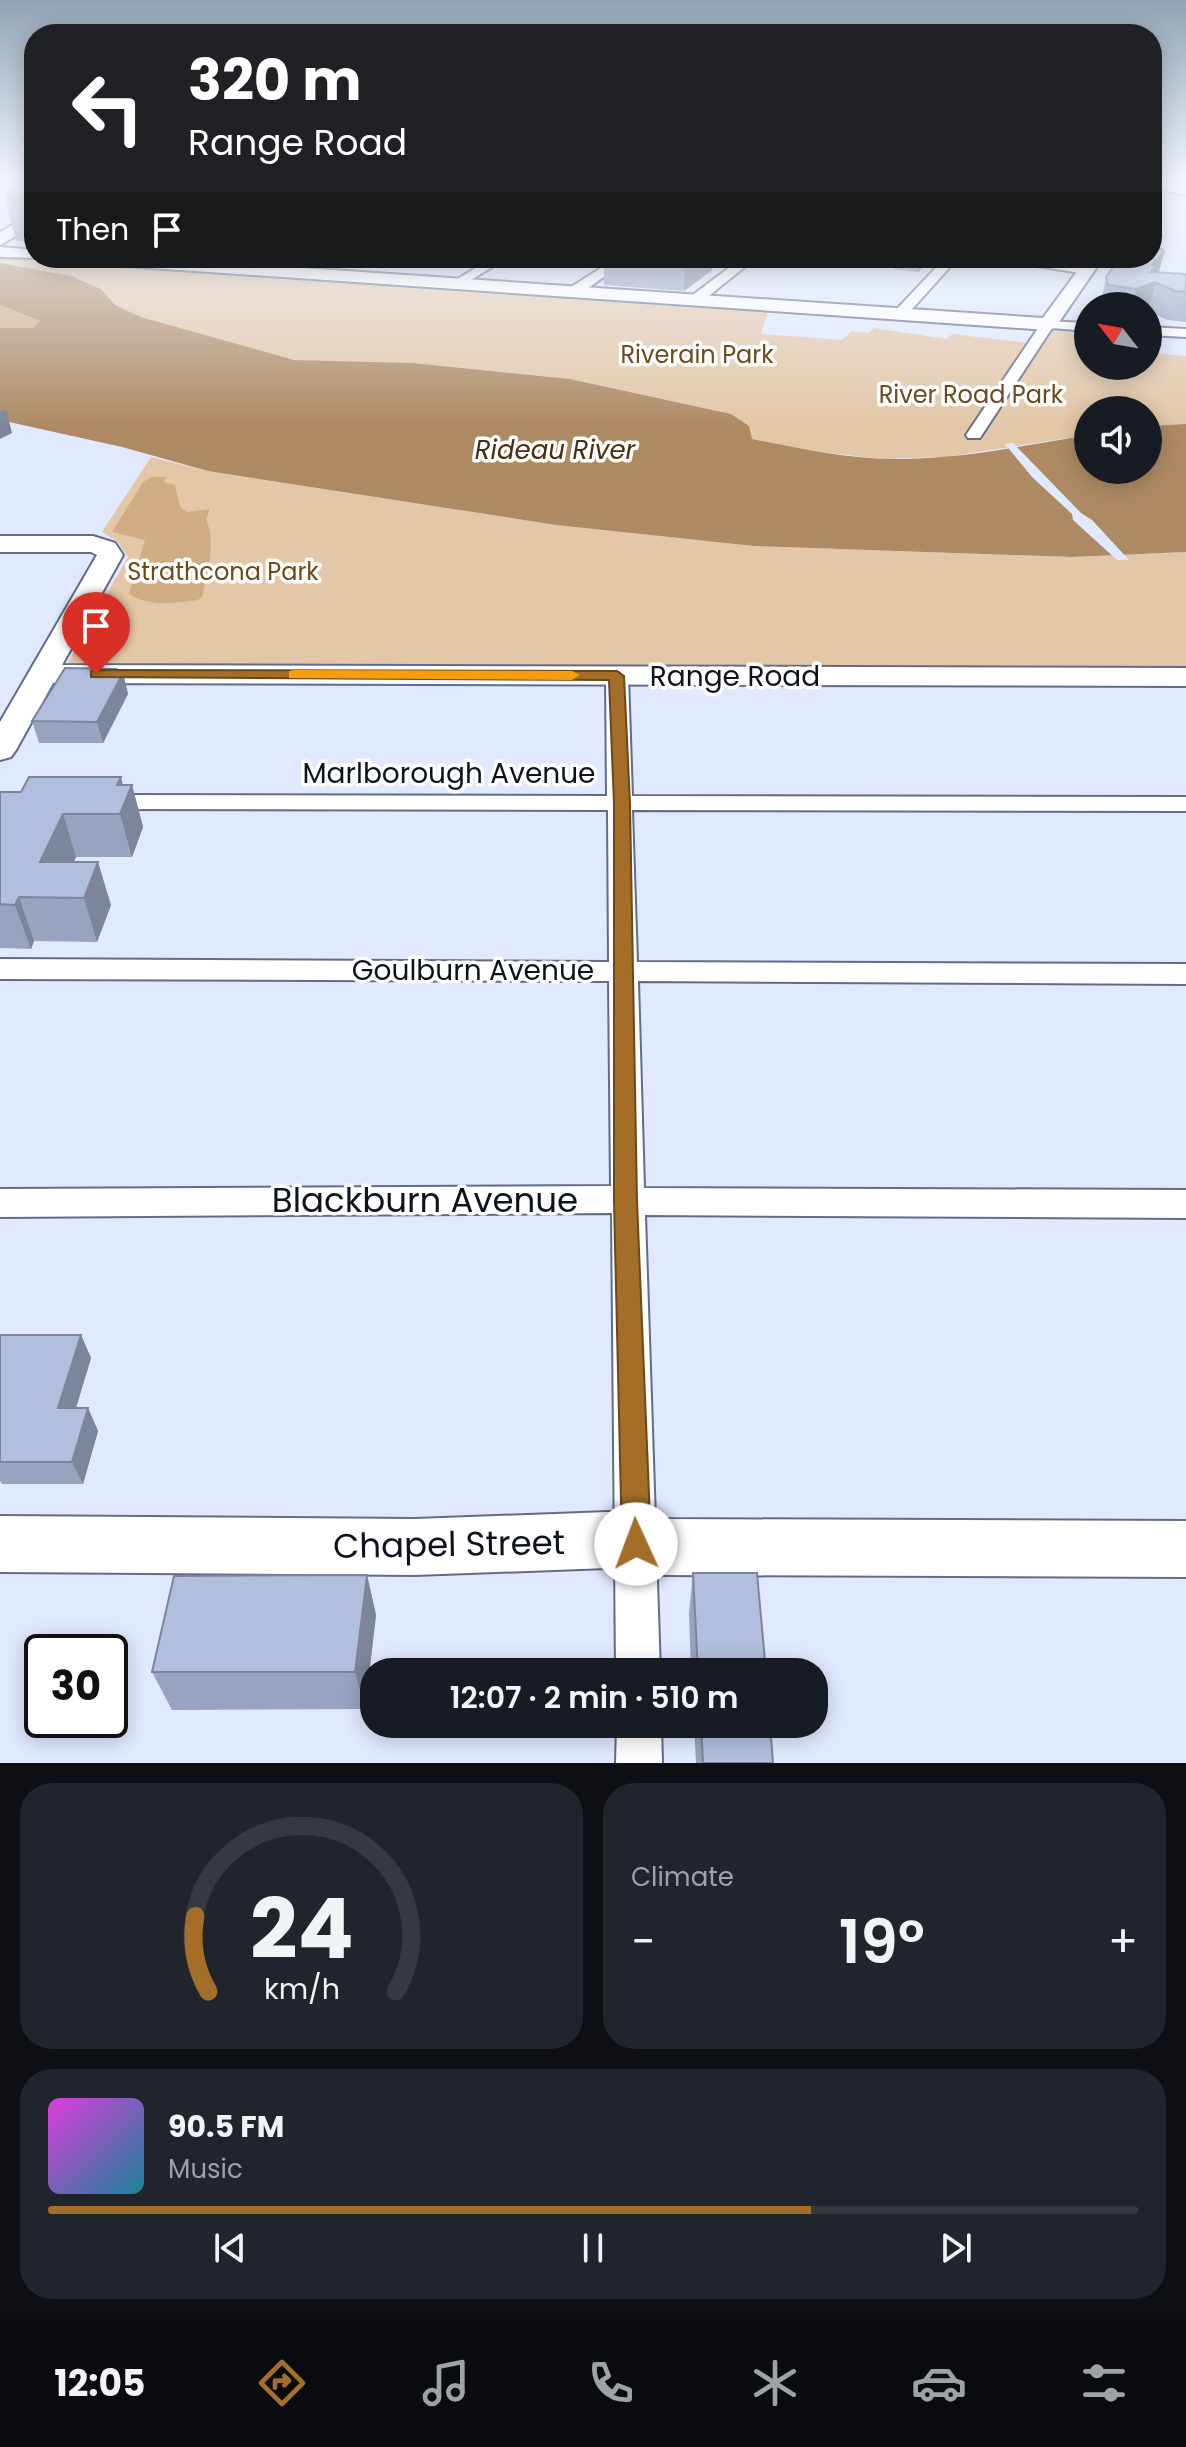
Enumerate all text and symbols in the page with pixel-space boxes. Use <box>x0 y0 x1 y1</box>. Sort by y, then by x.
text: 320 m <box>188 41 362 120</box>
icon: left <box>56 56 160 160</box>
text: Range Road <box>188 117 407 168</box>
text: Then <box>56 208 129 251</box>
icon: arrive <box>145 208 189 252</box>
north arrow <box>1074 292 1162 380</box>
map controls <box>1074 292 1162 484</box>
park label: Riverain Park <box>620 338 774 371</box>
park label: River Road Park <box>879 378 1064 411</box>
button: sound <box>1074 396 1162 484</box>
water label: Rideau River <box>475 432 637 468</box>
park label: Strathcona Park <box>127 555 319 588</box>
pin <box>62 592 130 674</box>
icon: arrive <box>74 604 118 648</box>
street label: Range Road <box>650 657 820 696</box>
street label: Marlborough Avenue <box>303 754 595 793</box>
street label: Goulburn Avenue <box>352 951 594 990</box>
street label: Blackburn Avenue <box>272 1176 578 1224</box>
position arrow <box>594 1502 678 1586</box>
street label: Chapel Street <box>333 1518 565 1570</box>
speed limit sign: 30 <box>24 1634 128 1738</box>
text: 12:07 · 2 min · 510 m <box>450 1676 738 1719</box>
text: Climate <box>631 1859 734 1895</box>
text: 24 <box>250 1871 353 1987</box>
text: 19° <box>839 1900 925 1984</box>
text: − <box>631 1911 655 1972</box>
text: + <box>1108 1911 1138 1972</box>
text: km/h <box>263 1969 340 2009</box>
text: 90.5 FM <box>168 2105 284 2148</box>
text: Music <box>168 2151 243 2187</box>
icon: previous <box>208 2226 252 2270</box>
icon: pause <box>571 2226 615 2270</box>
icon: next <box>934 2226 978 2270</box>
icon: directions <box>254 2355 310 2411</box>
icon: music <box>418 2355 474 2411</box>
icon: phone <box>583 2355 639 2411</box>
icon: climate <box>747 2355 803 2411</box>
icon: car <box>911 2355 967 2411</box>
icon: filters <box>1076 2355 1132 2411</box>
text: 12:05 <box>54 2358 145 2409</box>

